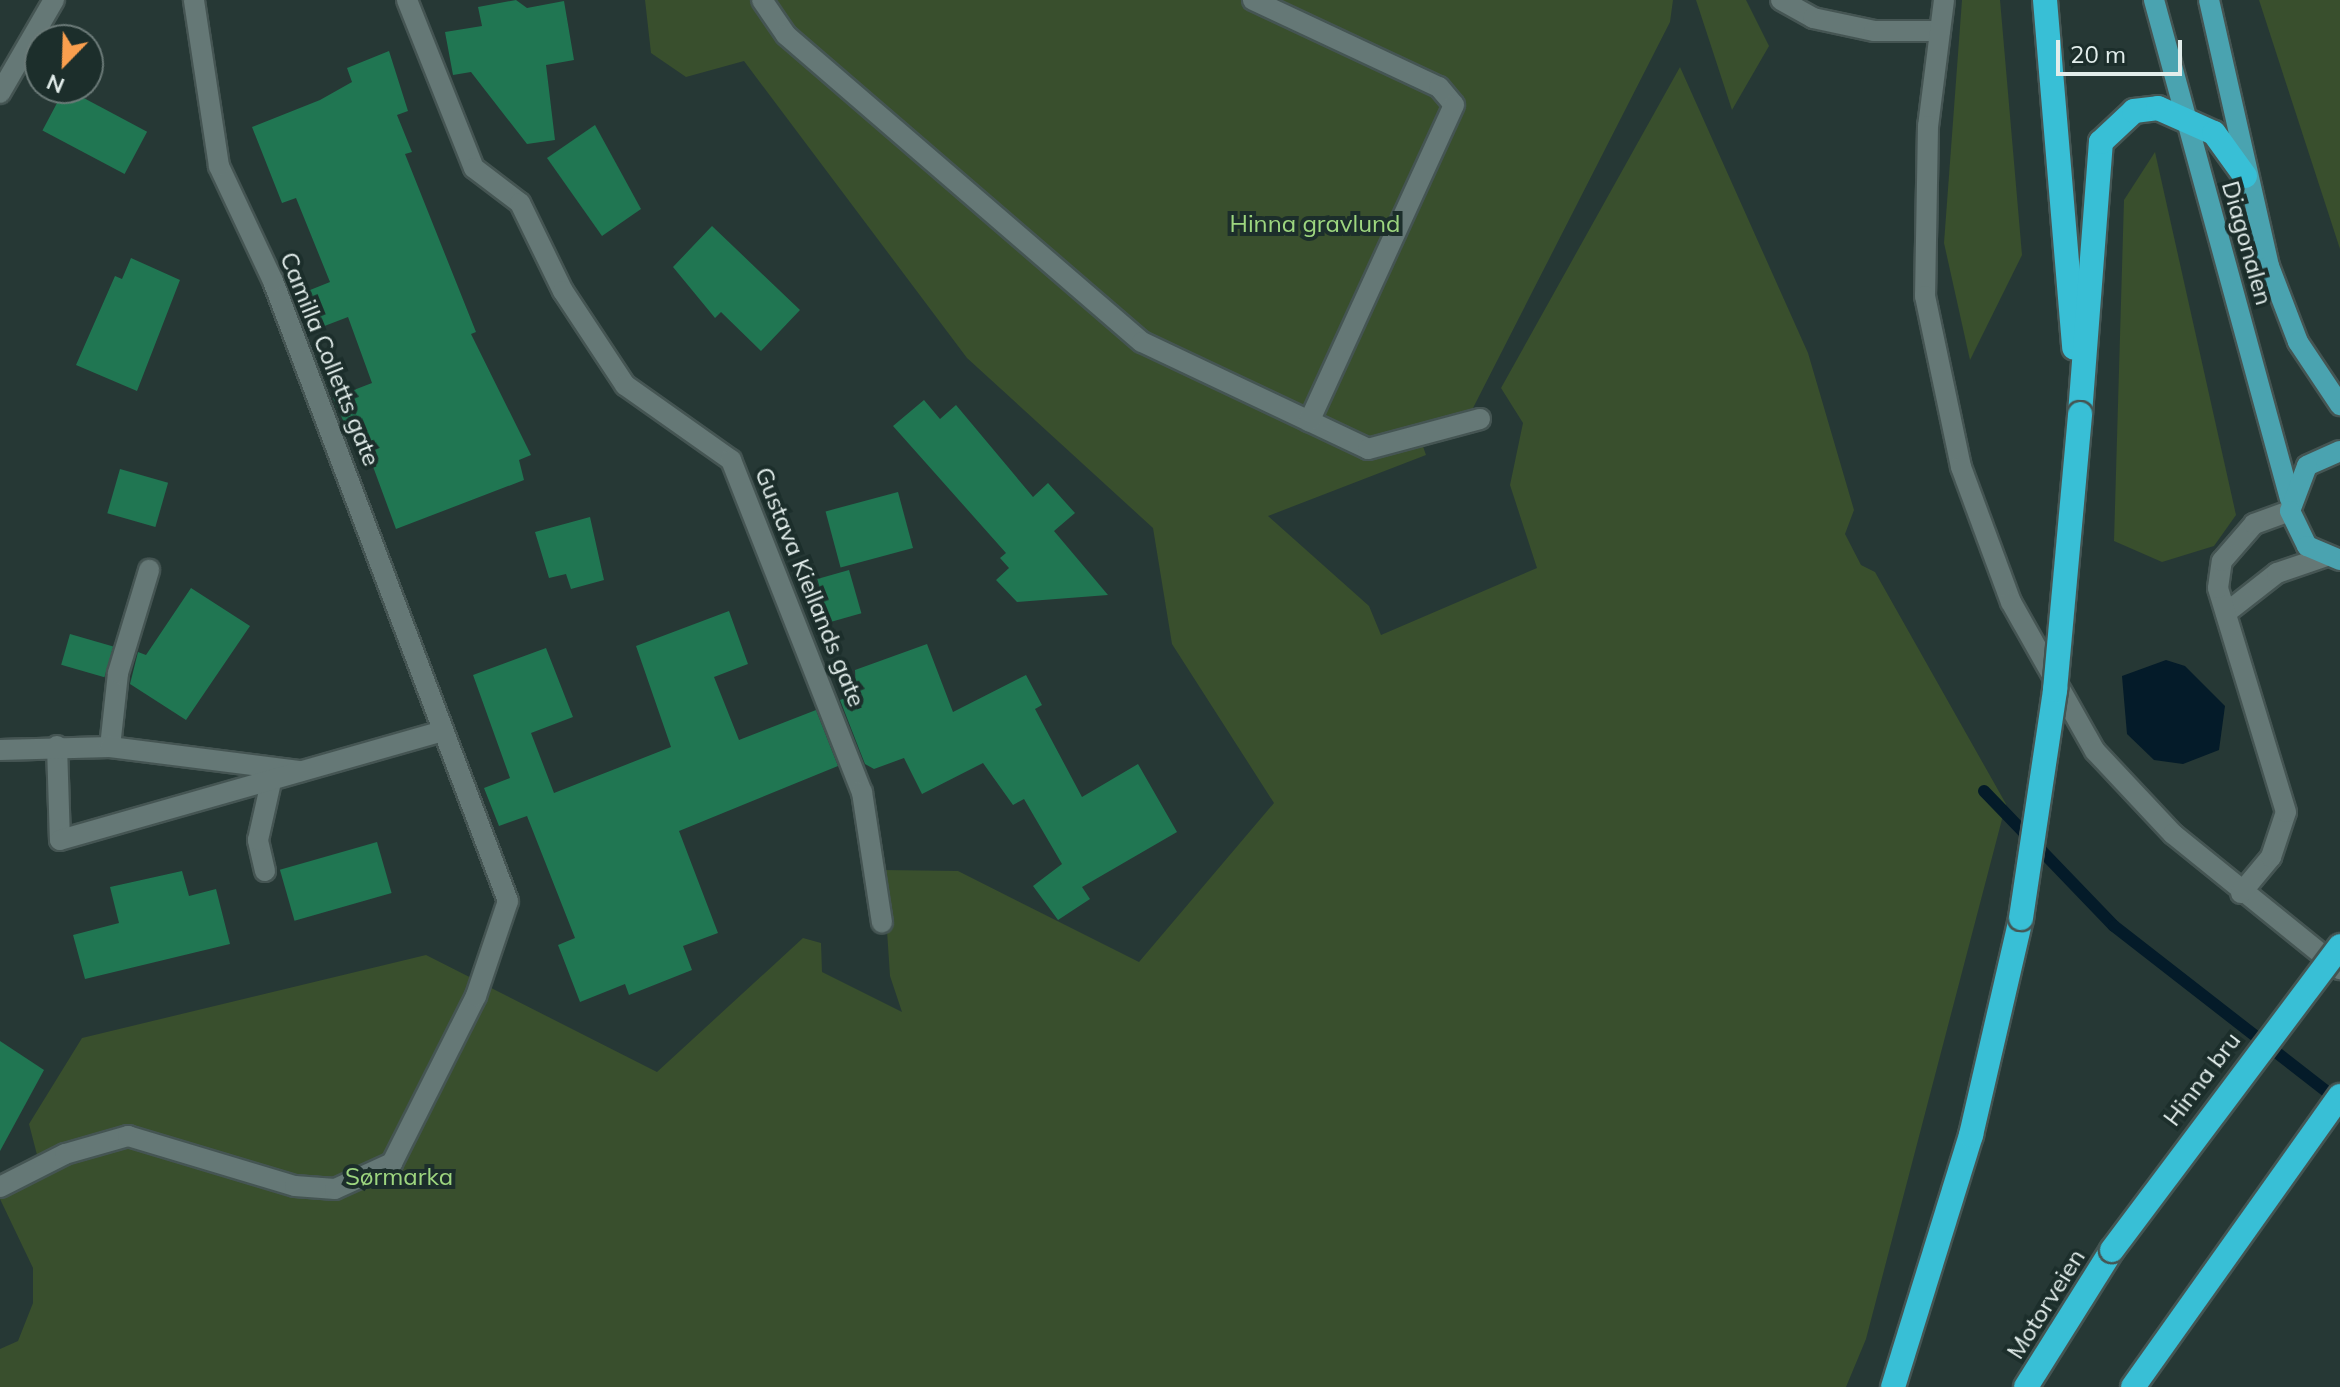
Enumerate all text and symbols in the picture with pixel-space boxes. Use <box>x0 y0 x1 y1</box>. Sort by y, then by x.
north arrow <box>24 24 104 104</box>
scale bar <box>2060 24 2186 74</box>
text: 20 m <box>2070 39 2126 69</box>
text: N <box>42 68 69 100</box>
street label: Diagonalen <box>2216 178 2278 308</box>
park label: Hinna gravlund <box>1230 210 1400 238</box>
street label: Camilla Colletts gate <box>274 248 386 470</box>
street label: Gustava Kiellands gate <box>749 463 871 711</box>
street label: Hinna bru <box>2157 1026 2247 1132</box>
park label: Sørmarka <box>345 1163 453 1191</box>
street label: Motorveien <box>2001 1244 2091 1364</box>

